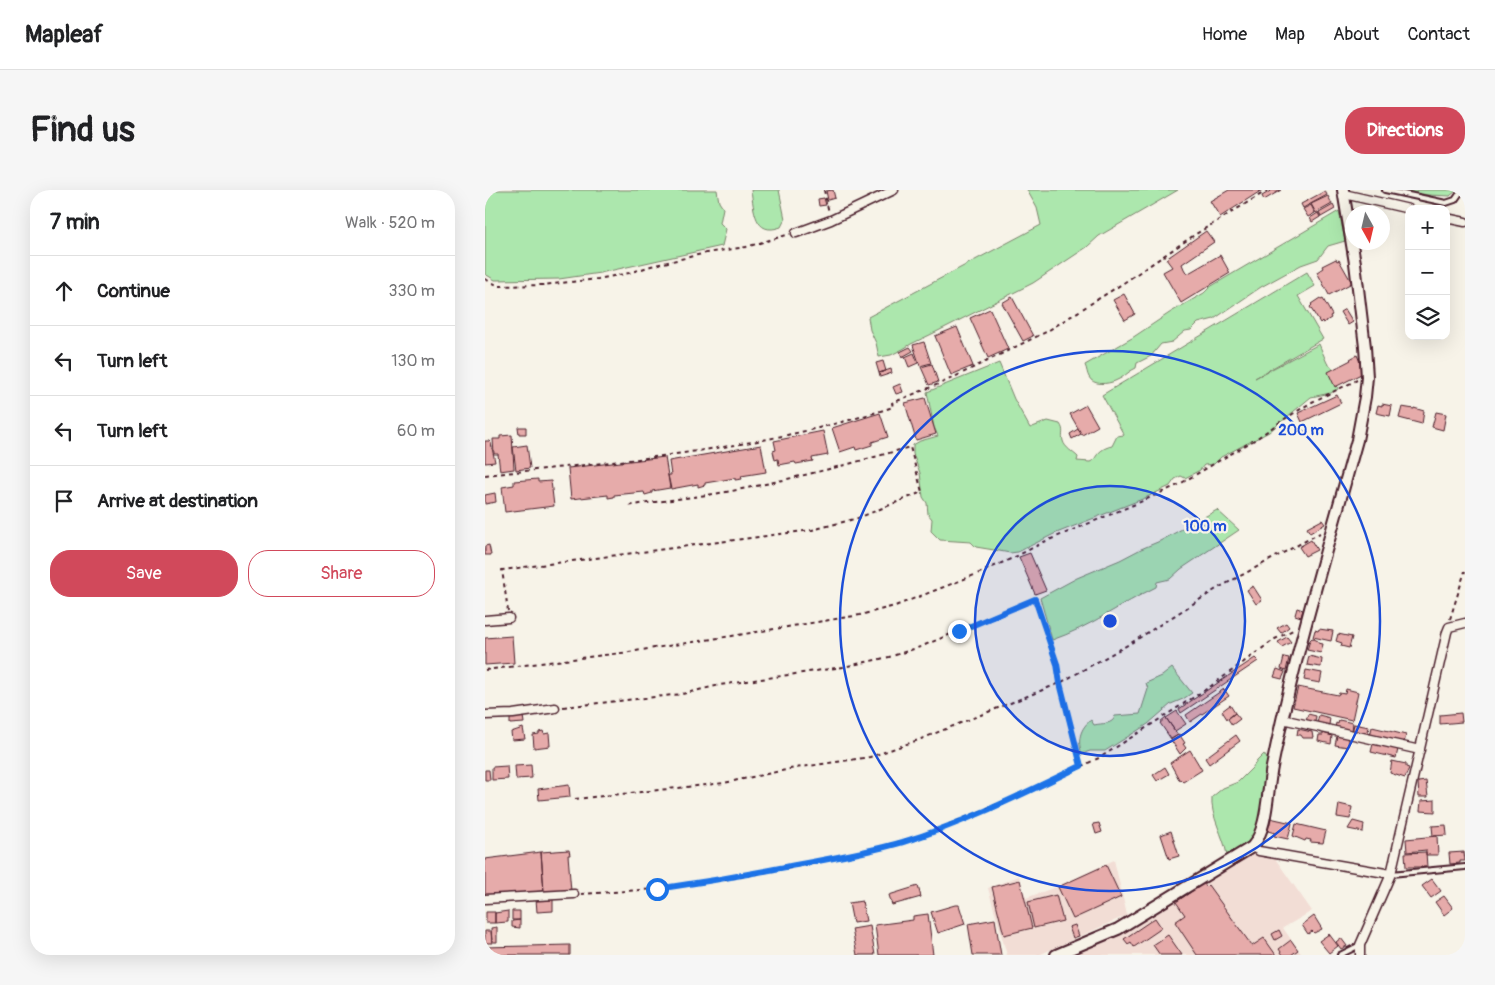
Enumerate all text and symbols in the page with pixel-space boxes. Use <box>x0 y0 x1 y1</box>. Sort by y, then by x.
text: Mapleaf <box>25 20 103 49</box>
text: Home <box>1202 23 1247 46</box>
text: Map <box>1275 23 1305 46</box>
text: About <box>1333 23 1379 46</box>
text: Contact <box>1407 23 1470 46</box>
button: Directions <box>1345 107 1465 154</box>
text: Find us <box>30 108 135 152</box>
north arrow <box>1345 205 1390 250</box>
map controls <box>1405 205 1450 340</box>
button: + <box>1405 205 1450 250</box>
text: 7 min <box>50 209 100 236</box>
text: Walk · 520 m <box>345 213 435 233</box>
button: − <box>1405 250 1450 295</box>
icon: ahead <box>50 277 78 305</box>
text: Continue <box>97 279 170 303</box>
text: 330 m <box>389 281 435 301</box>
button: layers <box>1405 295 1450 340</box>
icon: left <box>50 347 78 375</box>
text: Turn left <box>97 349 167 373</box>
text: 130 m <box>391 351 435 371</box>
icon: left <box>50 417 78 445</box>
text: Turn left <box>97 419 167 443</box>
text: 60 m <box>397 421 435 441</box>
text: 200 m <box>1278 421 1324 440</box>
icon: arrive <box>50 487 78 515</box>
text: Arrive at destination <box>97 489 258 513</box>
text: 100 m <box>1184 517 1226 536</box>
button: Save <box>50 550 238 597</box>
button: Share <box>248 550 435 597</box>
centre of rings <box>1101 612 1119 630</box>
route end <box>948 620 971 643</box>
route start <box>646 878 669 901</box>

